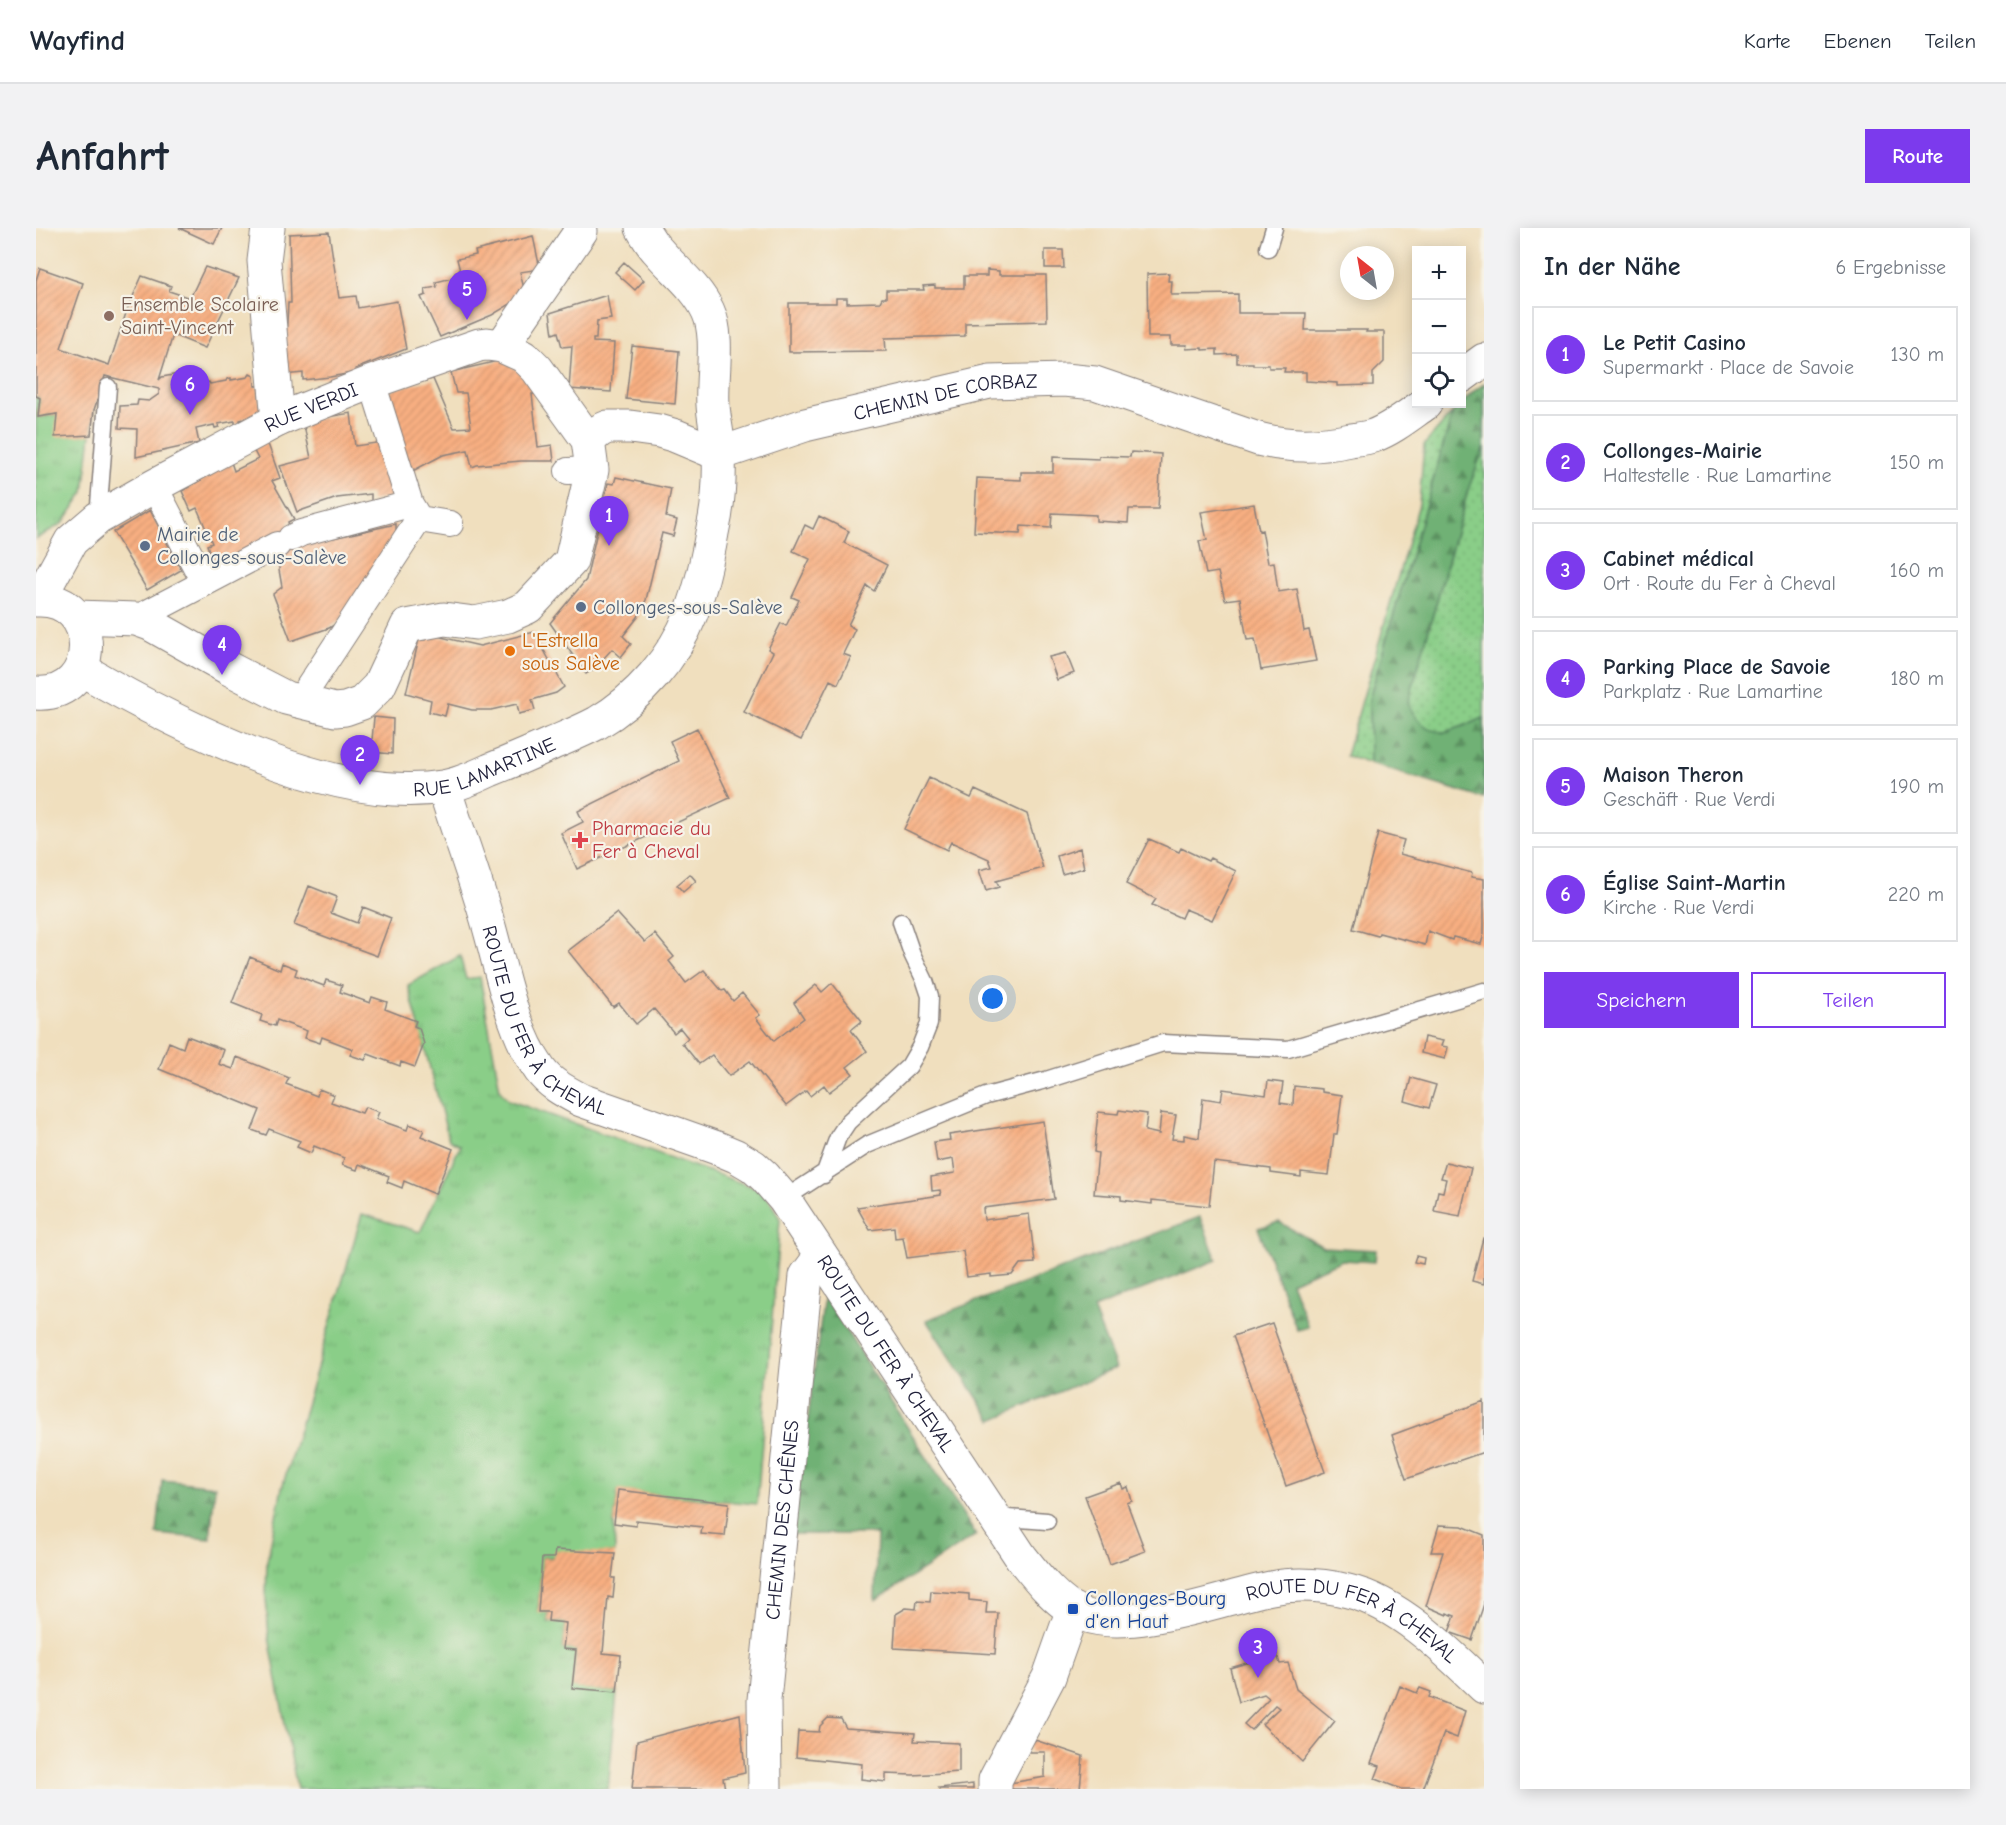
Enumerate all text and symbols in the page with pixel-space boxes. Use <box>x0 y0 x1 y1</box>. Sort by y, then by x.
text: Wayfind <box>30 25 125 57</box>
text: Karte <box>1744 29 1791 53</box>
text: Ebenen <box>1824 29 1892 53</box>
text: Teilen <box>1925 29 1976 53</box>
button: Route <box>1865 129 1970 183</box>
text: Anfahrt <box>36 132 169 181</box>
north arrow <box>1340 246 1394 300</box>
map controls <box>1412 246 1466 408</box>
button: + <box>1412 246 1466 300</box>
text: In der Nähe <box>1544 252 1681 282</box>
text: 6 Ergebnisse <box>1836 256 1946 279</box>
pin: 5 <box>448 270 486 320</box>
place label: Ensemble Scolaire Saint-Vincent <box>121 293 279 339</box>
button: − <box>1412 300 1466 354</box>
marker: Ensemble Scolaire Saint-Vincent <box>102 309 116 323</box>
text: Le Petit Casino <box>1603 330 1746 356</box>
text: 1 <box>1562 343 1569 366</box>
text: 130 m <box>1891 343 1944 366</box>
button: locate <box>1412 354 1466 408</box>
text: Supermarkt · Place de Savoie <box>1603 356 1854 379</box>
pin: 6 <box>170 366 210 415</box>
street label: CHEMIN DE CORBAZ <box>851 369 1038 425</box>
street label: RUE VERDI <box>260 377 361 437</box>
text: Collonges-Mairie <box>1603 438 1762 464</box>
text: 2 <box>1561 451 1570 474</box>
text: 150 m <box>1890 451 1944 474</box>
text: Haltestelle · Rue Lamartine <box>1603 464 1831 487</box>
pin: 1 <box>590 496 628 546</box>
place label: Mairie de Collonges-sous-Salève <box>157 523 346 569</box>
marker: Mairie de Collonges-sous-Salève <box>138 539 152 553</box>
text: Cabinet médical <box>1603 546 1754 572</box>
text: 3 <box>1561 559 1570 582</box>
text: 160 m <box>1890 559 1944 582</box>
text: Ort · Route du Fer à Cheval <box>1603 572 1836 595</box>
place label: Collonges-sous-Salève <box>593 596 782 619</box>
marker: Collonges-sous-Salève <box>574 600 588 614</box>
pin: 4 <box>202 626 242 675</box>
place label: L'Estrella sous Salève <box>522 629 620 675</box>
marker: L'Estrella sous Salève <box>503 644 517 658</box>
text: Parking Place de Savoie <box>1603 654 1830 680</box>
text: 4 <box>1561 667 1570 690</box>
text: 180 m <box>1890 667 1944 690</box>
text: Parkplatz · Rue Lamartine <box>1603 680 1823 703</box>
street label: RUE LAMARTINE <box>413 732 559 801</box>
pin: 2 <box>340 736 380 785</box>
text: Maison Theron <box>1603 762 1744 788</box>
text: 5 <box>1560 775 1571 798</box>
text: 190 m <box>1890 775 1944 798</box>
text: Geschäft · Rue Verdi <box>1603 788 1775 811</box>
place label: Pharmacie du Fer à Cheval <box>592 817 711 863</box>
marker: Pharmacie du Fer à Cheval <box>573 833 587 847</box>
text: Église Saint-Martin <box>1603 870 1786 896</box>
text: 6 <box>1560 883 1571 906</box>
text: 220 m <box>1888 883 1944 906</box>
text: Kirche · Rue Verdi <box>1603 896 1754 919</box>
street label: ROUTE DU FER À CHEVAL <box>478 923 610 1120</box>
button: Speichern <box>1544 972 1739 1028</box>
button: Teilen <box>1751 972 1946 1028</box>
your location <box>978 984 1007 1013</box>
street label: ROUTE DU FER À CHEVAL <box>813 1251 960 1456</box>
street label: CHEMIN DES CHÊNES <box>761 1419 803 1621</box>
street label: ROUTE DU FER À CHEVAL <box>1243 1574 1463 1668</box>
place label: Collonges-Bourg d'en Haut <box>1085 1587 1226 1633</box>
marker: Collonges-Bourg d'en Haut <box>1066 1602 1080 1616</box>
pin: 3 <box>1238 1628 1278 1678</box>

